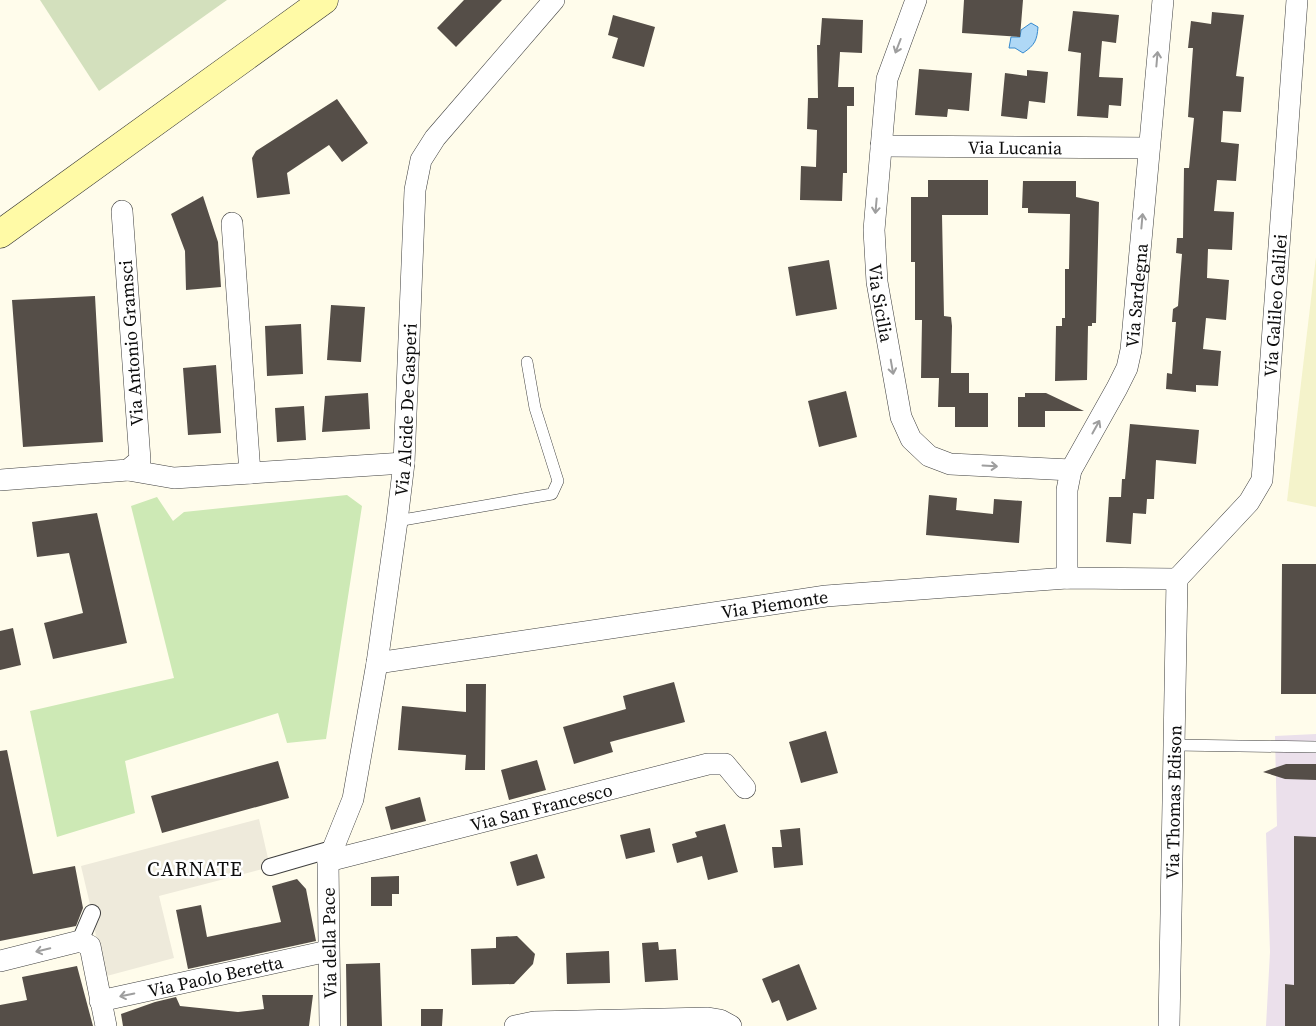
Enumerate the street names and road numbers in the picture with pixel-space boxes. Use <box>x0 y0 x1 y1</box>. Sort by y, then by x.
street label: Via Lucania <box>968 134 1063 160</box>
street label: Via Galileo Galilei <box>1257 233 1292 378</box>
street label: Via Sardegna <box>1119 241 1153 349</box>
street label: Via Antonio Gramsci <box>113 259 149 427</box>
street label: Via Sicilia <box>863 263 900 345</box>
street label: Via Alcide De Gasperi <box>388 323 422 498</box>
street label: Via Piemonte <box>719 583 830 624</box>
street label: Via Thomas Edison <box>1159 725 1187 879</box>
street label: Via San Francesco <box>467 776 615 837</box>
street label: Via della Pace <box>316 887 342 999</box>
street label: Via Paolo Beretta <box>145 949 286 1003</box>

